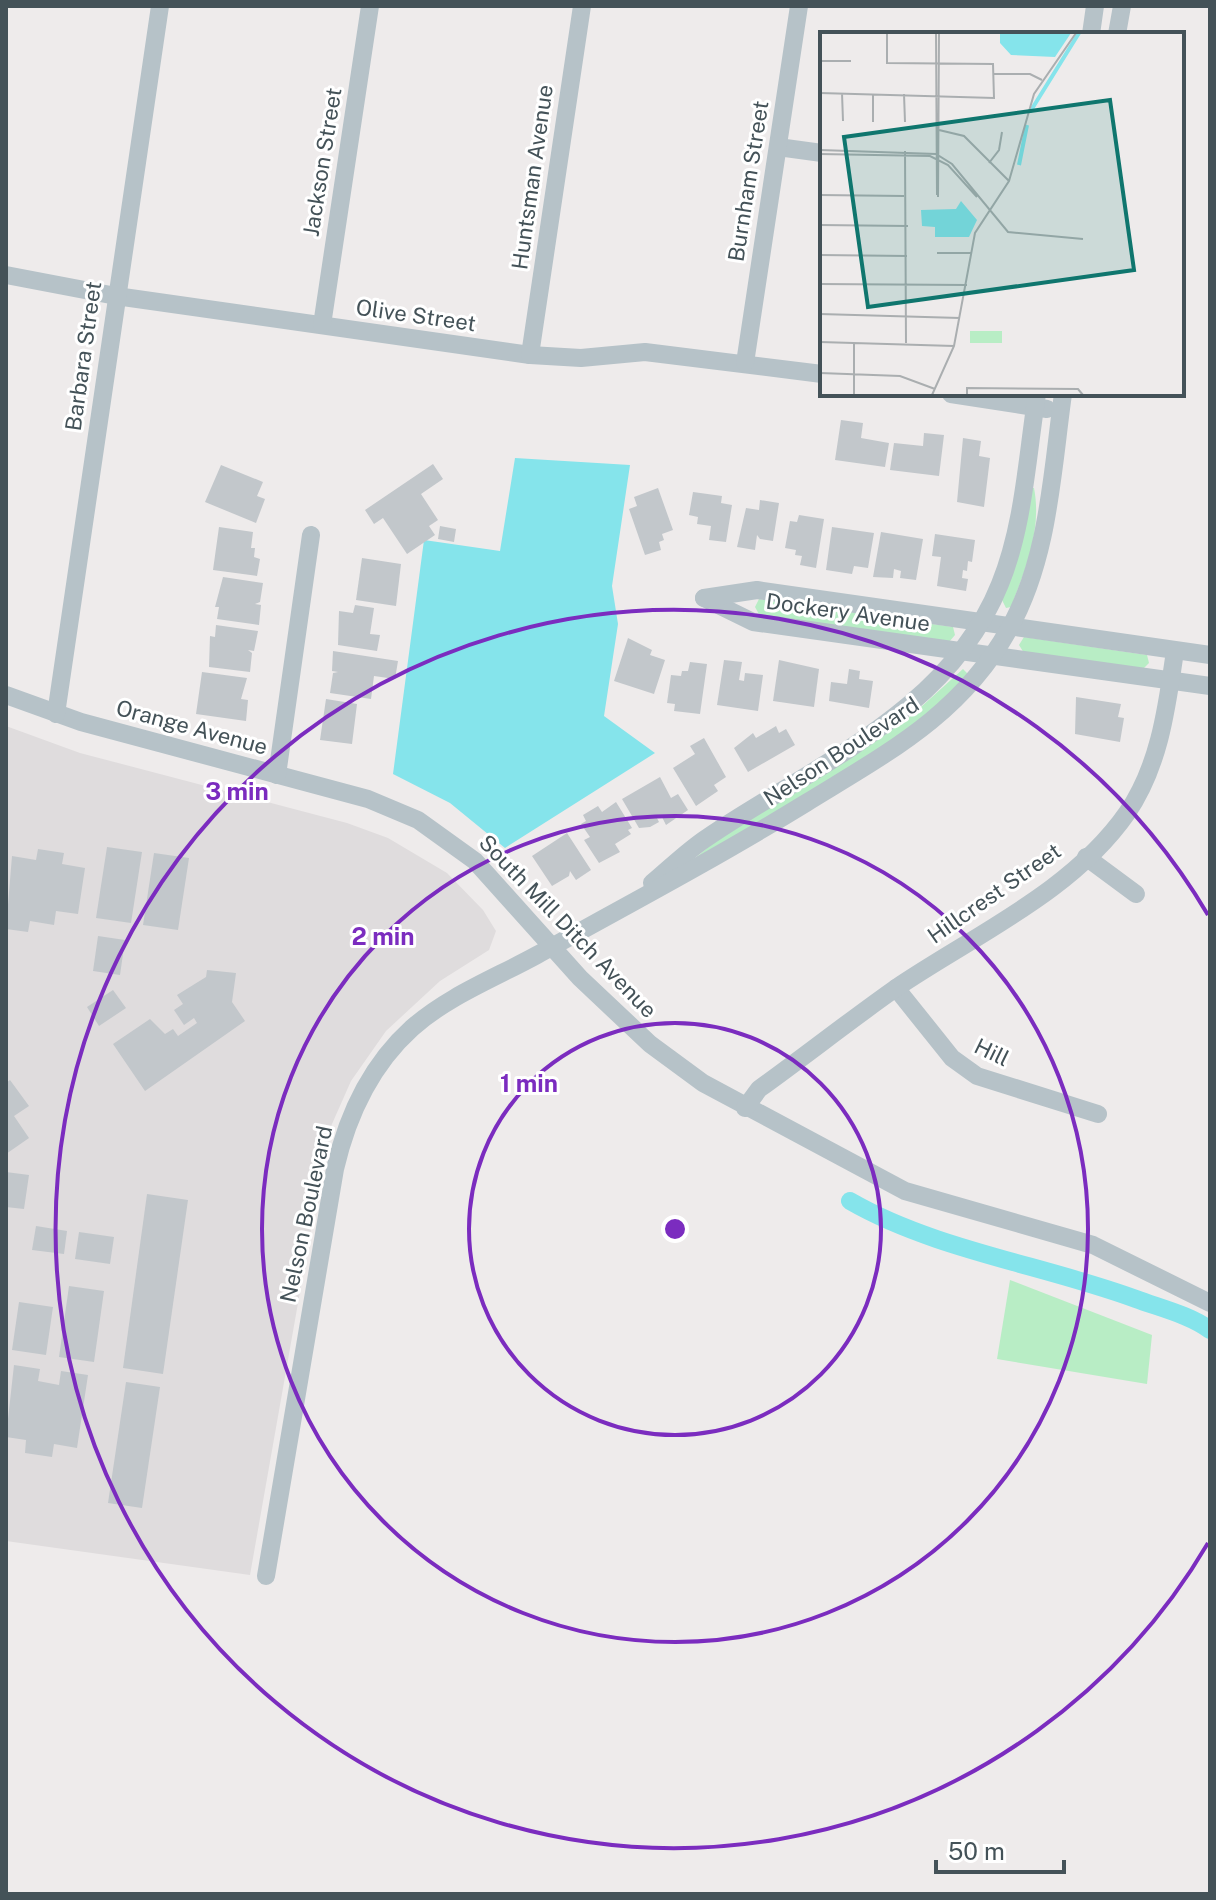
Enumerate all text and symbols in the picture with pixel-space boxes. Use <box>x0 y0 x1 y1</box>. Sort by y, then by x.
inset map <box>820 32 1184 396</box>
street label: Huntsman Avenue <box>506 83 558 271</box>
street label: Jackson Street <box>297 86 347 238</box>
street label: Burnham Street <box>722 99 774 263</box>
street label: Barbara Street <box>60 280 106 432</box>
street label: Olive Street <box>354 294 478 336</box>
street label: Dockery Avenue <box>764 588 932 636</box>
street label: Nelson Boulevard <box>758 691 924 811</box>
street label: Orange Avenue <box>113 694 271 760</box>
text: 3 min <box>205 777 269 805</box>
street label: South Mill Ditch Avenue <box>474 829 662 1023</box>
street label: Hillcrest Street <box>922 837 1066 949</box>
text: 2 min <box>352 922 414 950</box>
street label: Hill <box>970 1033 1014 1071</box>
text: 1 min <box>500 1069 558 1097</box>
street label: Nelson Boulevard <box>275 1123 337 1305</box>
centre of rings <box>661 1215 689 1243</box>
scale bar <box>936 1824 1064 1874</box>
text: 50 m <box>948 1837 1005 1865</box>

